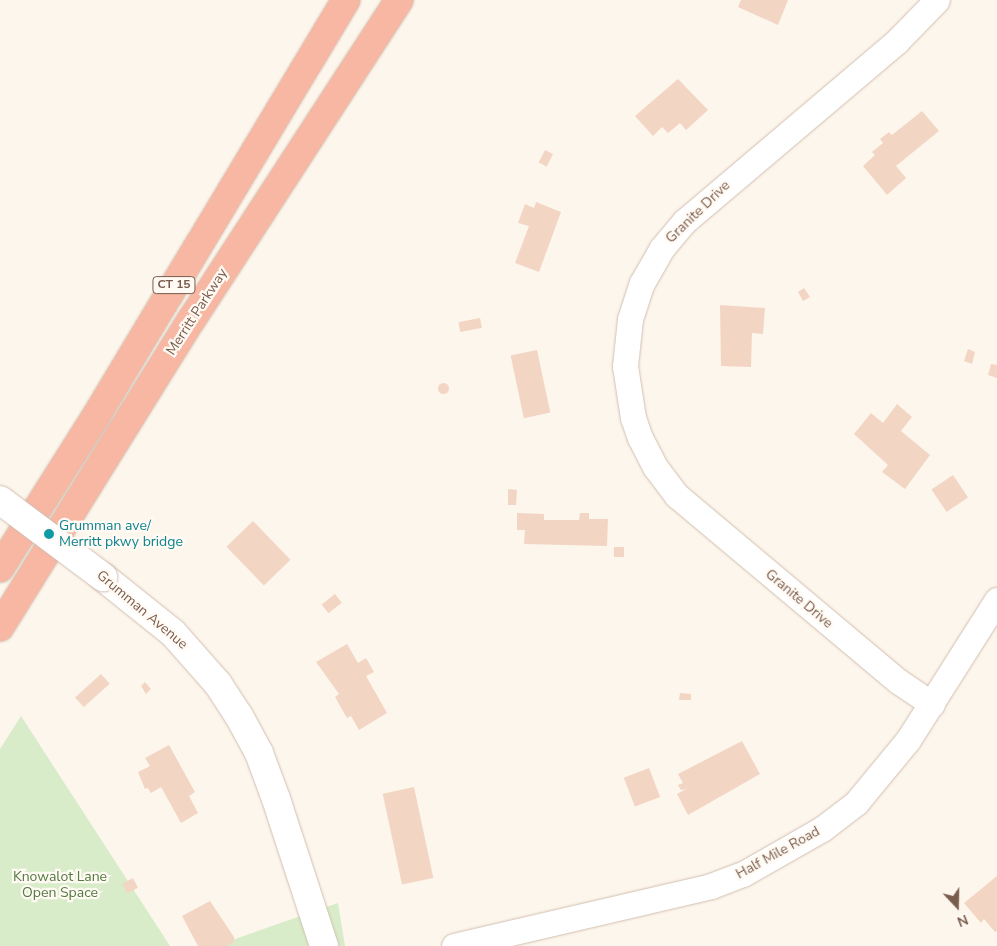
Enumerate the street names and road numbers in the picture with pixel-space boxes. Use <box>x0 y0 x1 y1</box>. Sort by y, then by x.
street label: Granite Drive <box>662 177 734 247</box>
street label: Merritt Parkway <box>163 266 231 358</box>
road number: CT 15 <box>152 276 196 294</box>
street label: Granite Drive <box>762 566 836 632</box>
street label: Grumman Avenue <box>93 567 191 653</box>
street label: Half Mile Road <box>733 823 823 883</box>

